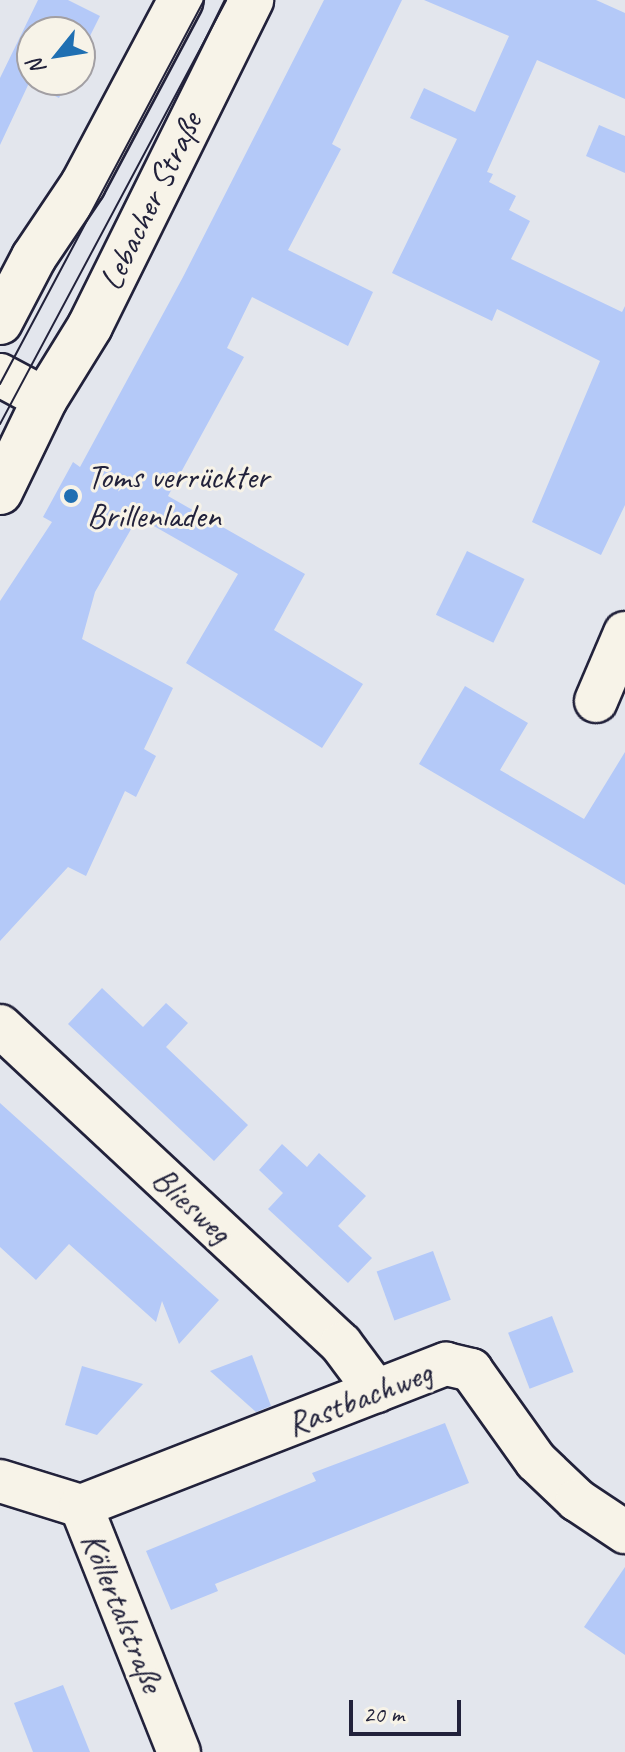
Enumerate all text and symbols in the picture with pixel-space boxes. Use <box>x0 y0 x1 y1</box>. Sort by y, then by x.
north arrow <box>16 16 96 96</box>
text: N <box>21 54 52 80</box>
street label: Lebacher Straße <box>89 105 211 297</box>
place label: Toms verrückter Brillenladen <box>87 456 269 536</box>
marker: Toms verrückter Brillenladen <box>62 487 80 505</box>
street label: Bliesweg <box>144 1158 240 1252</box>
street label: Rastbachweg <box>281 1352 437 1444</box>
street label: Köllertalstraße <box>73 1526 173 1698</box>
scale bar <box>353 1684 465 1734</box>
text: 20 m <box>363 1699 404 1729</box>

